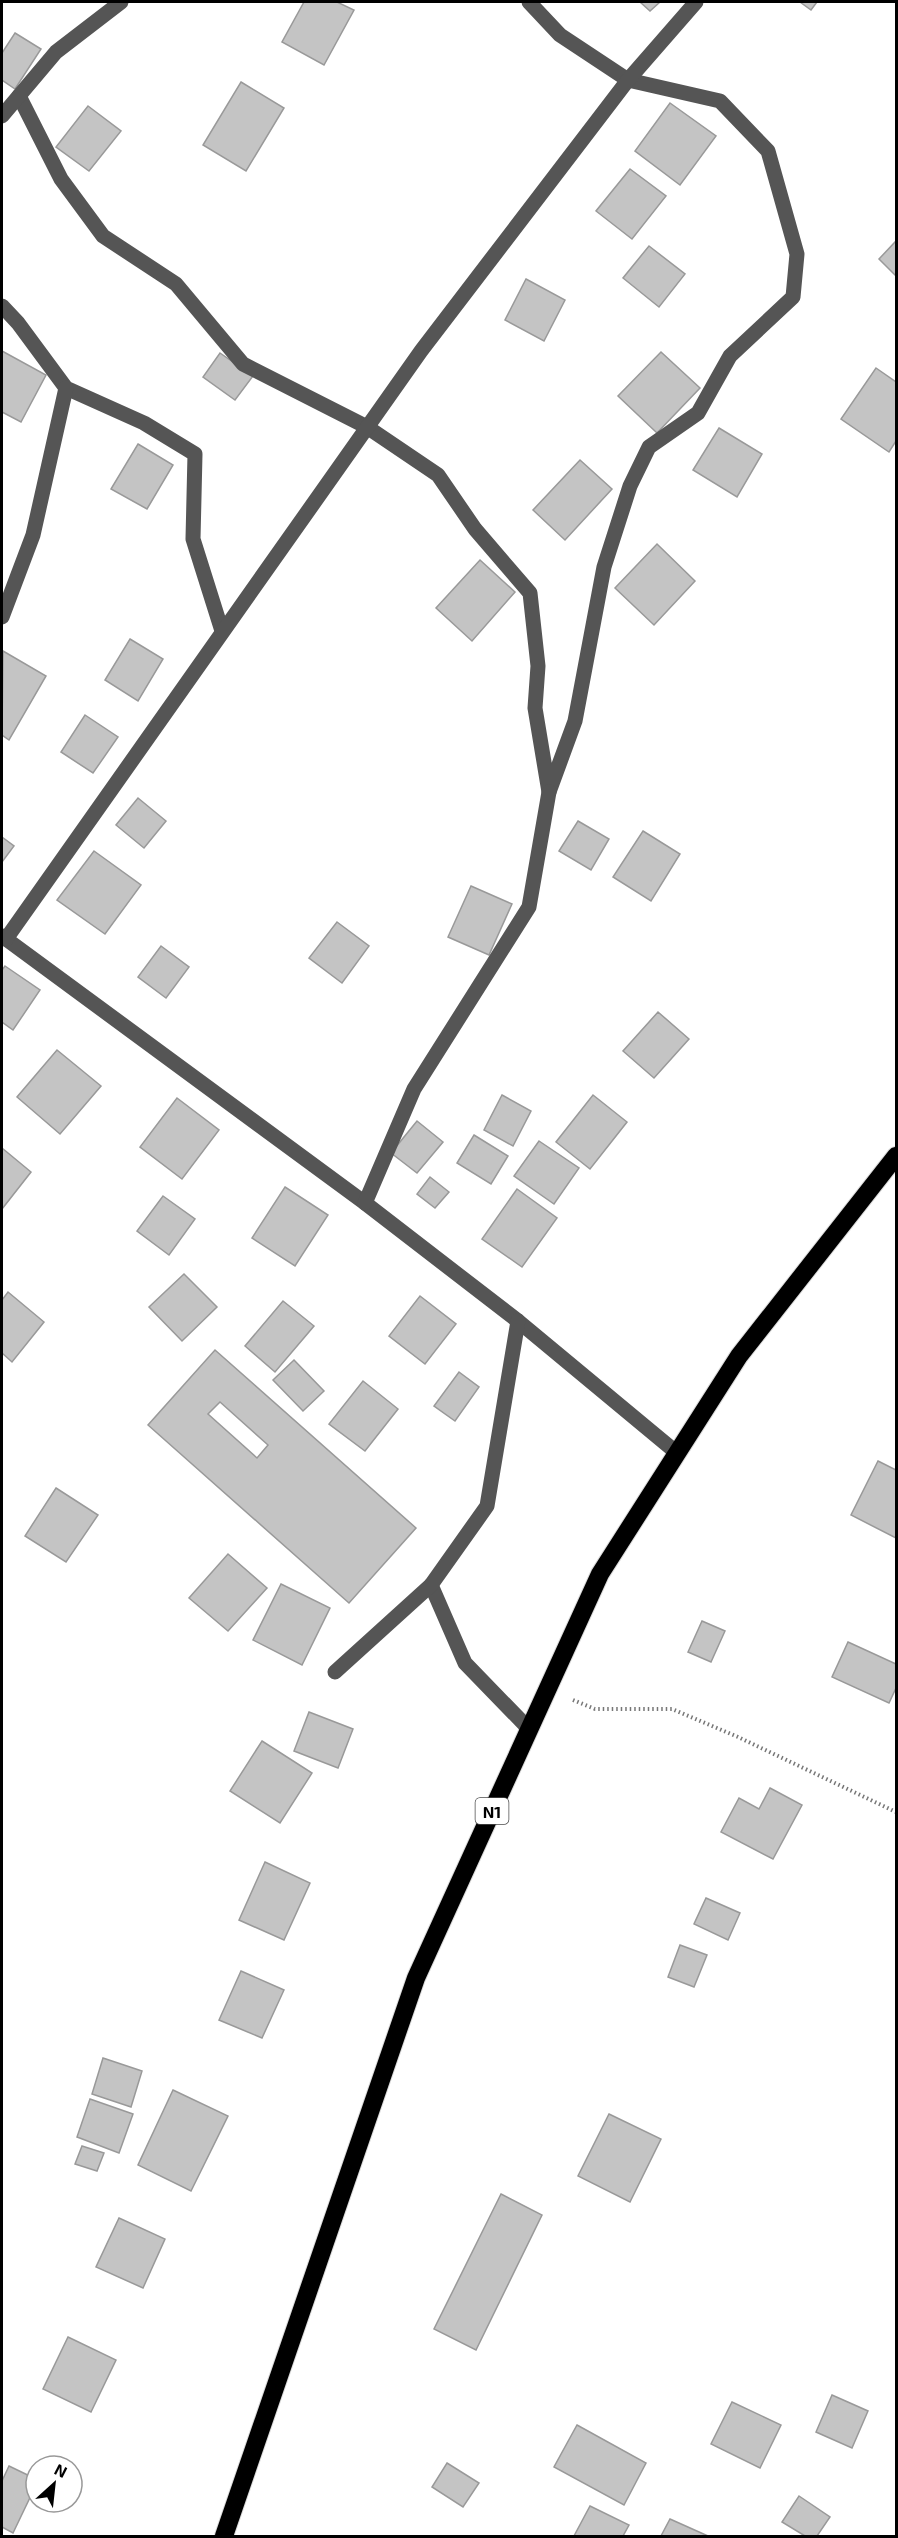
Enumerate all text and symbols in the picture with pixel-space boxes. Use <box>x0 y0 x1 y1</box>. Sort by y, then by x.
road number: N1 <box>476 1798 508 1824</box>
north arrow <box>24 2454 84 2514</box>
text: N <box>52 2459 71 2481</box>

